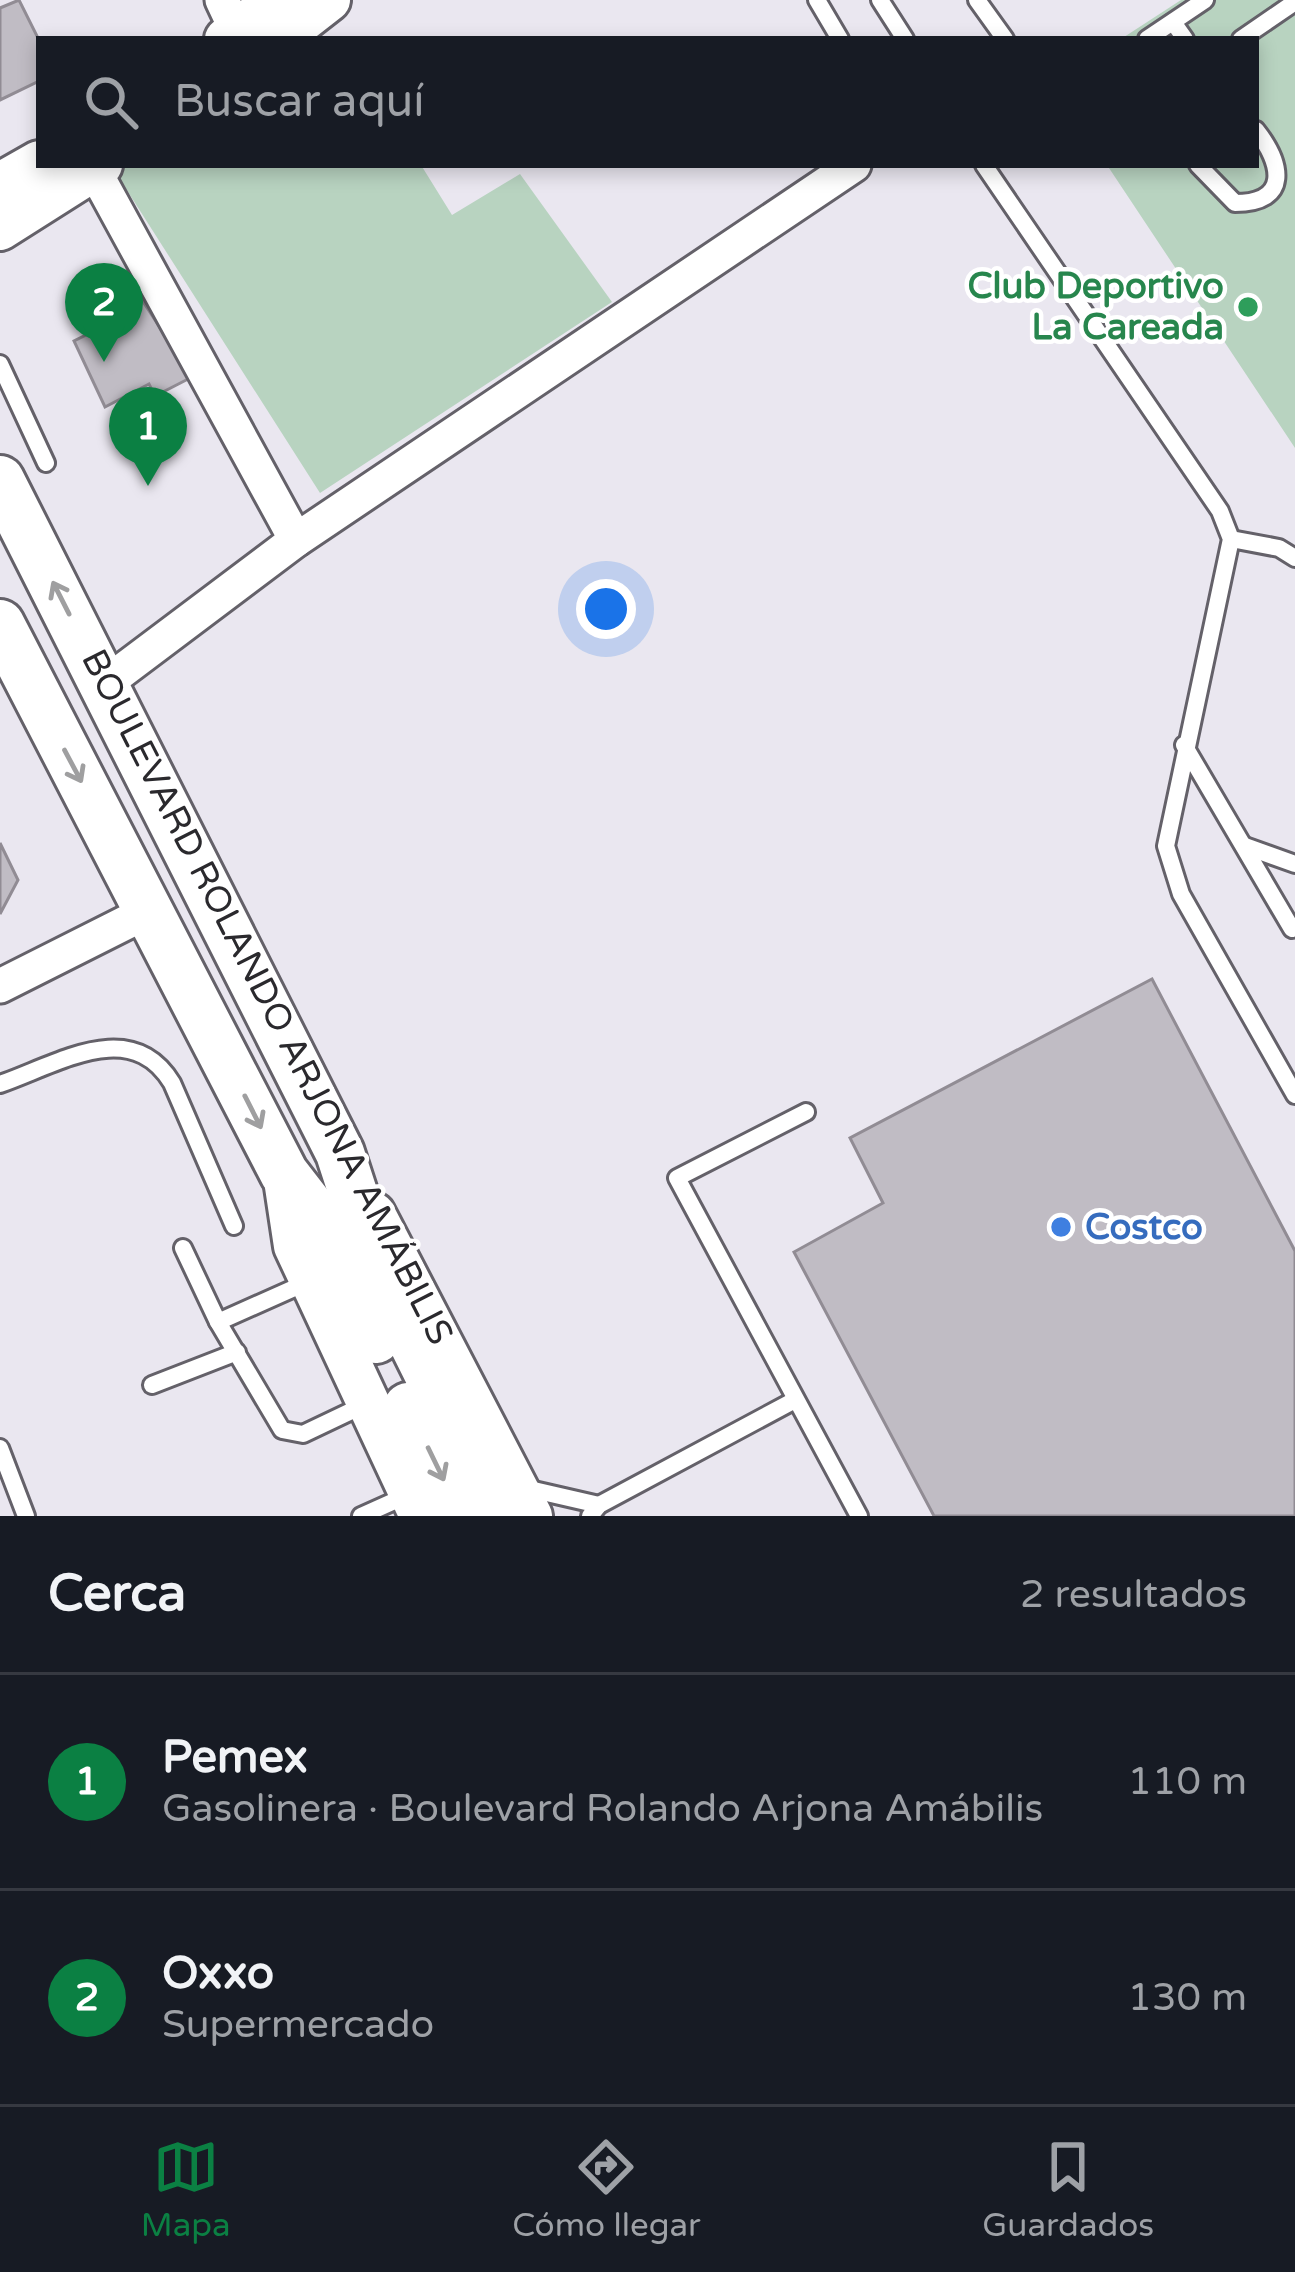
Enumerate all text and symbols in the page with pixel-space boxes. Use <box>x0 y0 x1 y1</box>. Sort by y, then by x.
search box <box>36 36 1259 168</box>
icon: search <box>78 69 144 135</box>
text: Buscar aquí <box>174 75 424 129</box>
pin: 2 <box>65 263 143 362</box>
place label: Club Deportivo La Careada <box>967 265 1224 349</box>
marker: Club Deportivo La Careada <box>1235 294 1261 320</box>
pin: 1 <box>109 387 187 486</box>
your location <box>576 579 636 639</box>
one-way arrow <box>49 581 72 616</box>
street label: BOULEVARD ROLANDO ARJONA AMÁBILIS <box>72 642 462 1352</box>
one-way arrow <box>62 747 85 782</box>
one-way arrow <box>242 1093 265 1129</box>
place label: Costco <box>1085 1206 1203 1249</box>
marker: Costco <box>1048 1214 1074 1240</box>
one-way arrow <box>426 1445 448 1481</box>
text: Cerca <box>48 1563 186 1625</box>
text: 2 resultados <box>1020 1571 1247 1618</box>
text: Pemex <box>162 1731 308 1785</box>
text: 1 <box>75 1758 99 1805</box>
text: 110 m <box>1128 1758 1247 1805</box>
text: Gasolinera · Boulevard Rolando Arjona Amábilis <box>162 1785 1043 1832</box>
text: Oxxo <box>162 1947 274 2001</box>
text: 2 <box>75 1974 99 2021</box>
text: 130 m <box>1128 1974 1247 2021</box>
text: Supermercado <box>162 2001 434 2048</box>
tab: Mapa <box>141 2134 231 2245</box>
tab: Cómo llegar <box>512 2134 701 2245</box>
tab: Guardados <box>982 2134 1154 2245</box>

